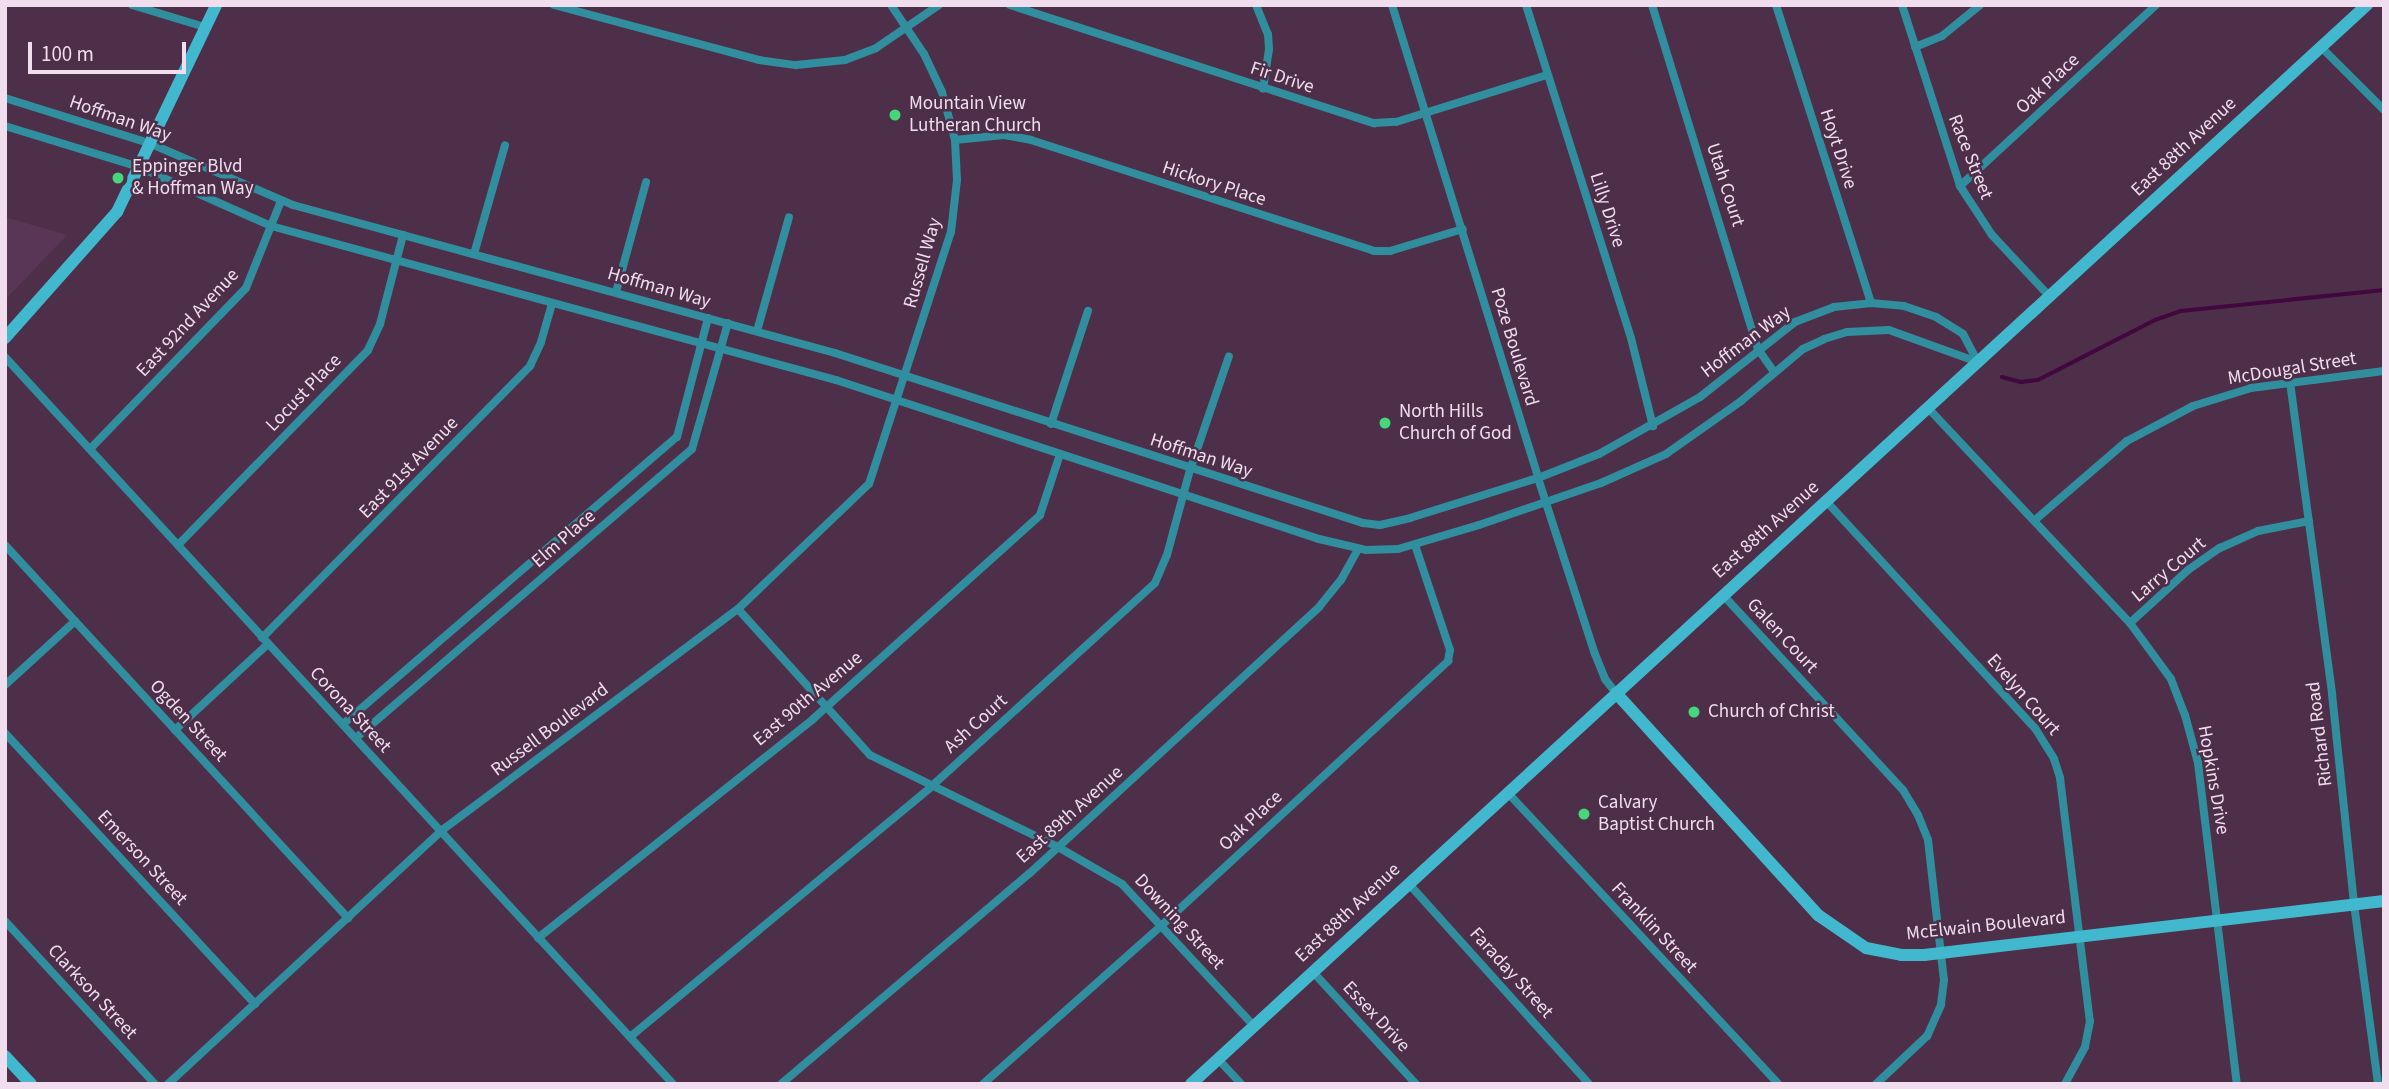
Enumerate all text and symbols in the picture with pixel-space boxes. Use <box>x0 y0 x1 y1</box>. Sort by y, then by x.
scale bar <box>32 28 189 72</box>
text: 100 m <box>41 39 94 69</box>
street label: Oak Place <box>2012 49 2084 119</box>
street label: Fir Drive <box>1247 57 1317 99</box>
street label: Hoffman Way <box>66 91 174 147</box>
street label: East 88th Avenue <box>2127 92 2241 202</box>
place label: Mountain View Lutheran Church <box>909 93 1041 137</box>
street label: Hoyt Drive <box>1814 106 1862 192</box>
marker: Mountain View Lutheran Church <box>887 107 903 123</box>
street label: Race Street <box>1943 111 1997 203</box>
street label: Utah Court <box>1701 140 1749 230</box>
place label: Eppinger Blvd & Hoffman Way <box>132 156 254 200</box>
street label: Hickory Place <box>1159 157 1269 211</box>
marker: Eppinger Blvd & Hoffman Way <box>110 170 126 186</box>
street label: Lilly Drive <box>1584 170 1630 250</box>
street label: Russell Way <box>899 215 947 311</box>
street label: Hoffman Way <box>605 262 713 314</box>
street label: East 92nd Avenue <box>132 264 244 382</box>
street label: Poze Boulevard <box>1485 285 1543 409</box>
street label: Hoffman Way <box>1697 301 1795 383</box>
street label: McDougal Street <box>2226 348 2358 390</box>
street label: Locust Place <box>261 349 347 437</box>
place label: North Hills Church of God <box>1399 401 1512 445</box>
street label: East 91st Avenue <box>355 412 463 524</box>
marker: North Hills Church of God <box>1377 415 1393 431</box>
street label: Hoffman Way <box>1147 429 1255 483</box>
street label: East 88th Avenue <box>1708 476 1824 584</box>
street label: Elm Place <box>527 505 601 573</box>
street label: Larry Court <box>2127 532 2211 608</box>
street label: Galen Court <box>1742 594 1822 678</box>
street label: East 90th Avenue <box>749 647 867 751</box>
street label: Evelyn Court <box>1981 650 2065 740</box>
street label: Corona Street <box>304 662 396 758</box>
street label: Ogden Street <box>144 675 232 767</box>
street label: Russell Boulevard <box>487 678 613 782</box>
street label: Richard Road <box>2302 680 2338 788</box>
street label: Ash Court <box>940 690 1012 758</box>
place label: Church of Christ <box>1708 701 1835 723</box>
marker: Church of Christ <box>1686 704 1702 720</box>
street label: Hopkins Drive <box>2192 724 2234 836</box>
street label: East 89th Avenue <box>1012 761 1128 869</box>
street label: Oak Place <box>1215 786 1287 856</box>
place label: Calvary Baptist Church <box>1598 792 1715 836</box>
street label: Emerson Street <box>92 806 192 910</box>
marker: Calvary Baptist Church <box>1576 806 1592 822</box>
street label: East 88th Avenue <box>1291 858 1405 968</box>
street label: Downing Street <box>1129 870 1229 974</box>
street label: Franklin Street <box>1606 878 1702 978</box>
street label: McElwain Boulevard <box>1905 906 2067 946</box>
street label: Faraday Street <box>1464 923 1558 1023</box>
street label: Clarkson Street <box>42 940 142 1044</box>
street label: Essex Drive <box>1337 977 1415 1057</box>

